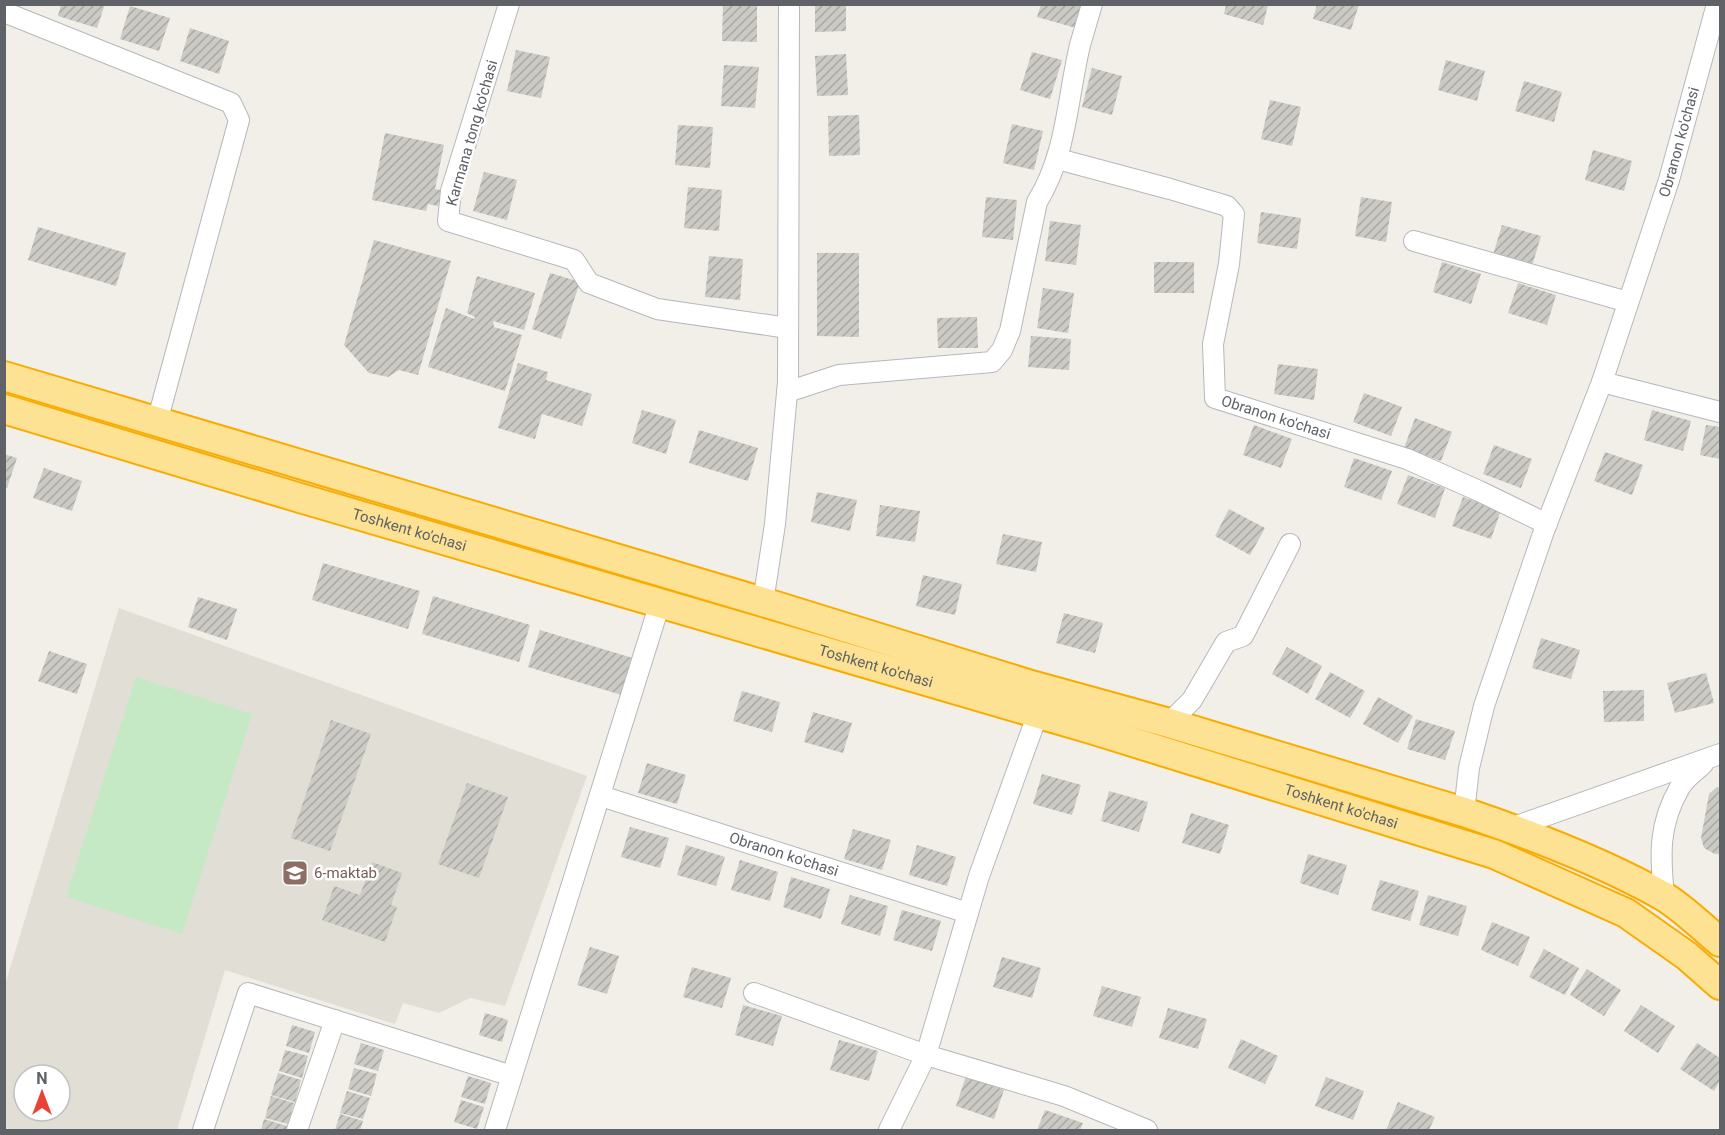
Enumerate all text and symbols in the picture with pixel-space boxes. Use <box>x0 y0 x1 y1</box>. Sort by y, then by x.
street label: Karmana tong ko'chasi <box>443 58 501 208</box>
street label: Obranon ko'chasi <box>1655 85 1703 200</box>
street label: Obranon ko'chasi <box>1219 392 1333 443</box>
street label: Toshkent ko'chasi <box>350 505 469 555</box>
street label: Toshkent ko'chasi <box>817 641 935 691</box>
street label: Toshkent ko'chasi <box>1282 780 1400 833</box>
street label: Obranon ko'chasi <box>727 828 841 880</box>
school or university icon: 6-maktab <box>280 858 310 888</box>
place label: 6-maktab <box>314 864 377 882</box>
north arrow <box>12 1063 72 1123</box>
text: N <box>36 1069 48 1088</box>

